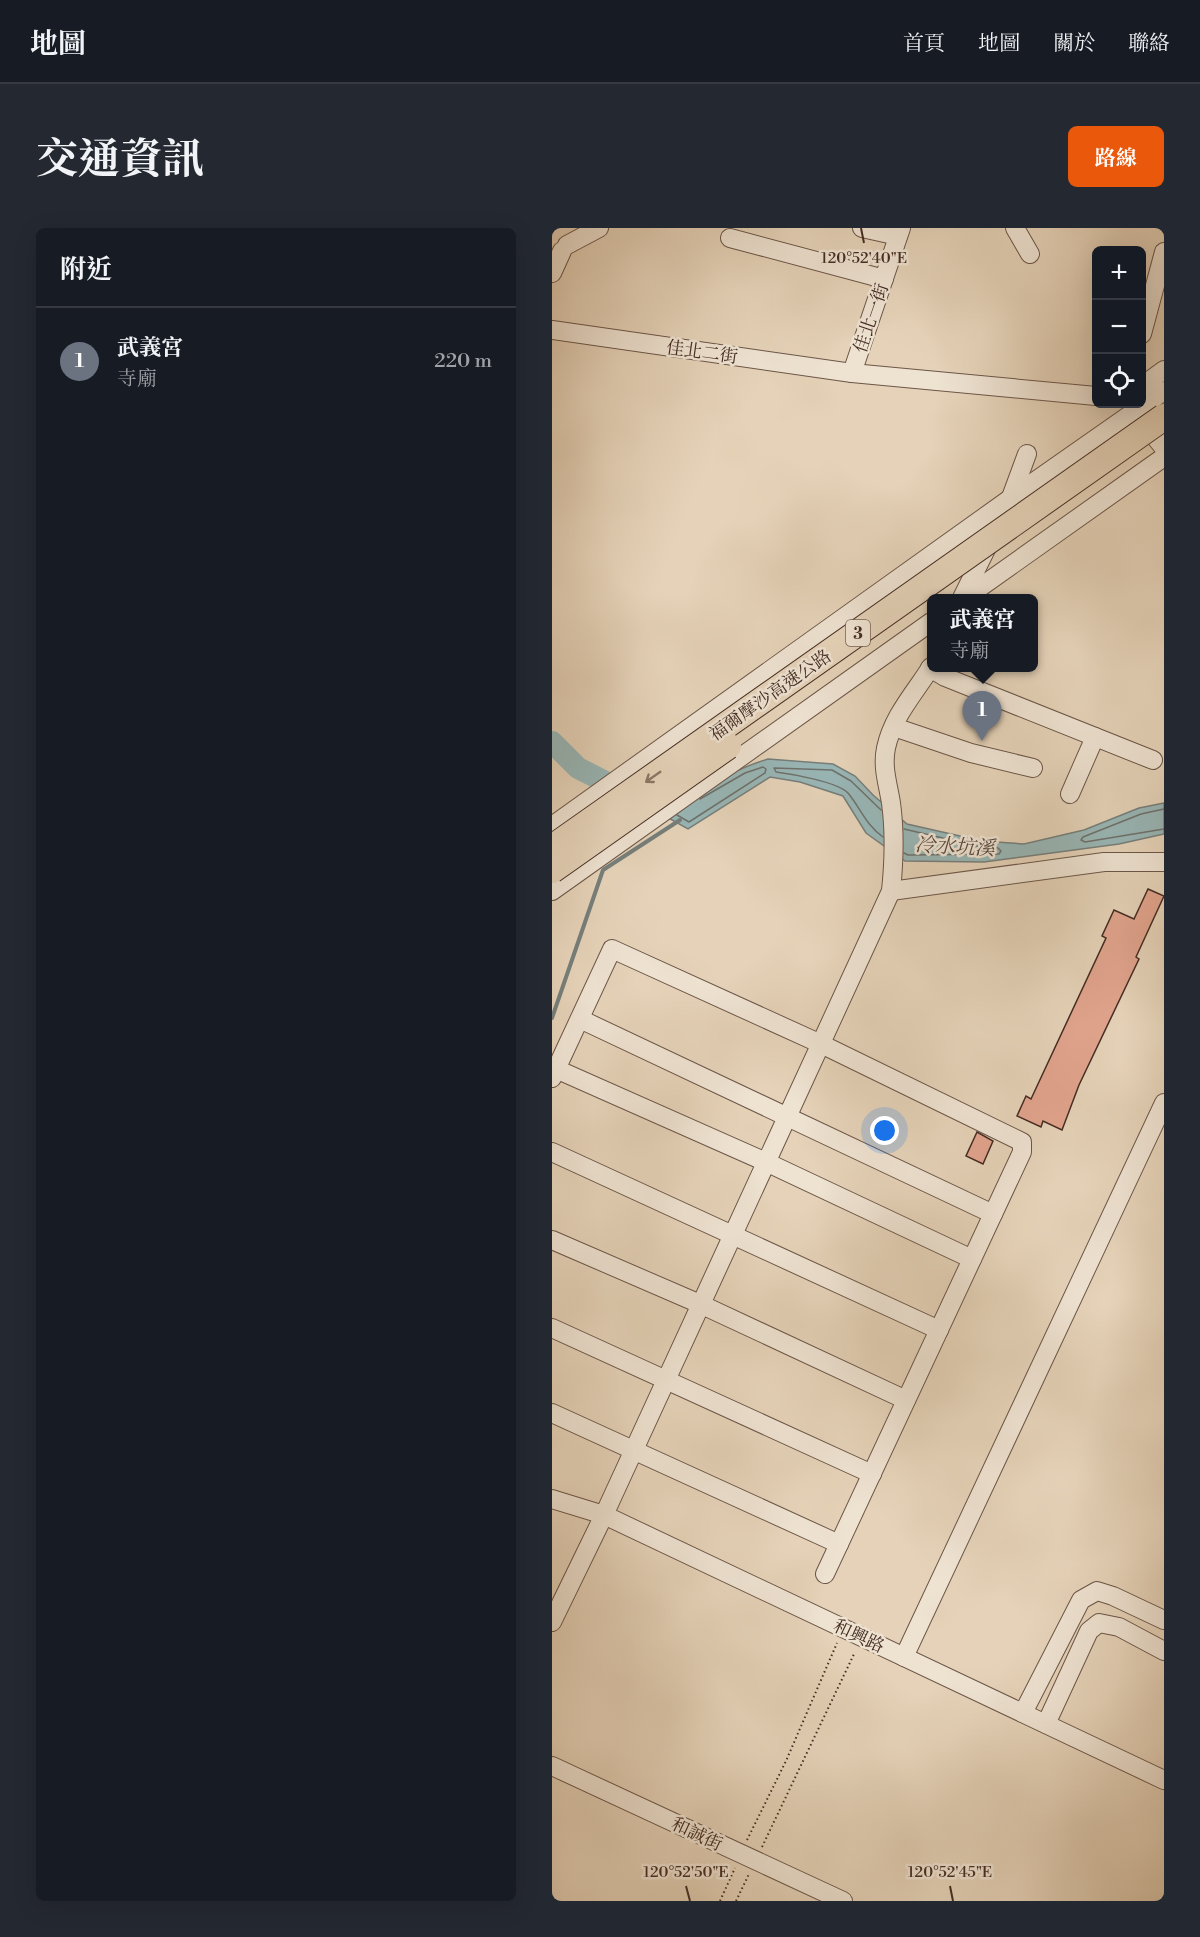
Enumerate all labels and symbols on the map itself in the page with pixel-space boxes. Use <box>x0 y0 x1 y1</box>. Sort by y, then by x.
text: 120°52'40"E <box>821 249 907 268</box>
street label: 佳北一街 <box>849 280 894 356</box>
street label: 佳北二街 <box>665 336 739 369</box>
road number: 3 <box>846 620 870 646</box>
street label: 福爾摩沙高速公路 <box>705 645 836 746</box>
pin: 1 <box>962 692 1002 741</box>
one-way arrow <box>645 771 661 783</box>
water label: 冷水坑溪 <box>914 833 998 862</box>
your location <box>870 1116 899 1145</box>
street label: 和興路 <box>829 1615 888 1658</box>
street label: 和誠街 <box>667 1813 726 1856</box>
text: 120°52'50"E <box>643 1863 729 1882</box>
text: 120°52'45"E <box>908 1863 992 1882</box>

